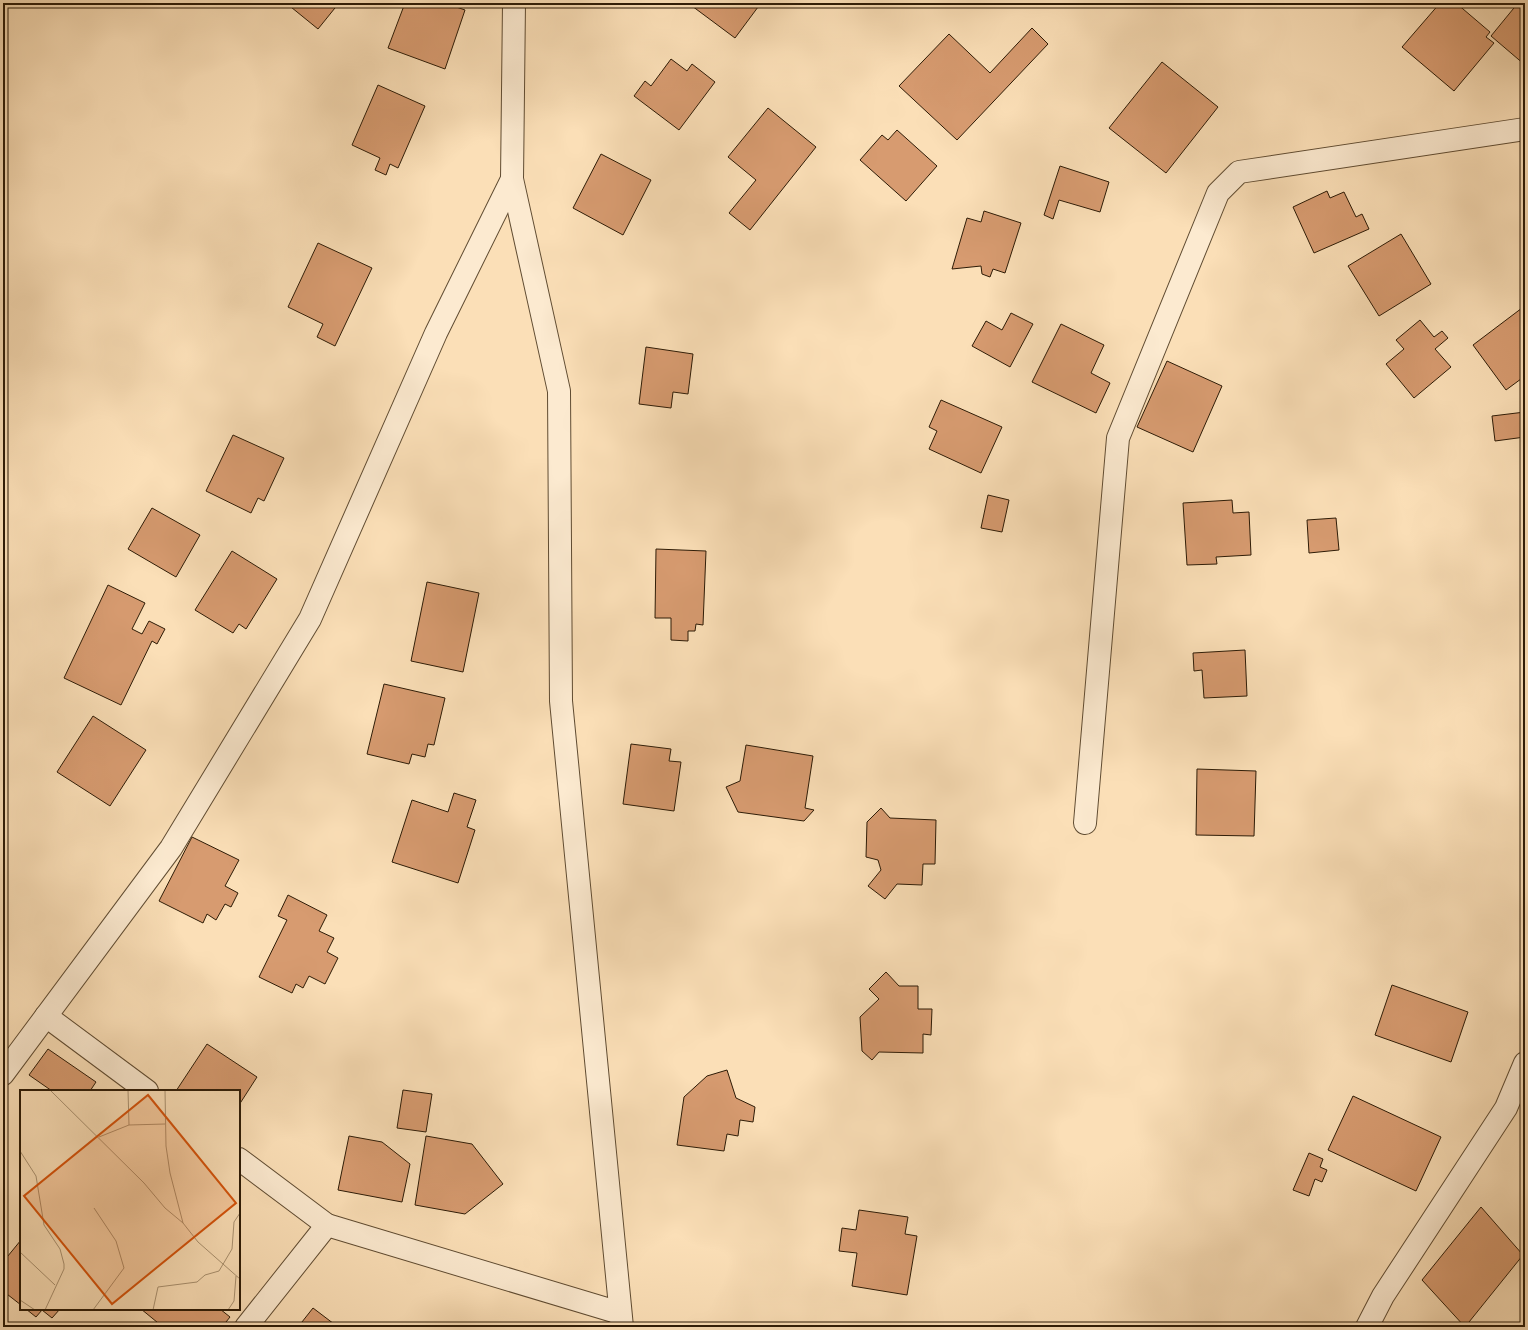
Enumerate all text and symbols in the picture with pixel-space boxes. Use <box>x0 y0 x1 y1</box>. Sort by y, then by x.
inset map <box>20 1090 240 1310</box>

